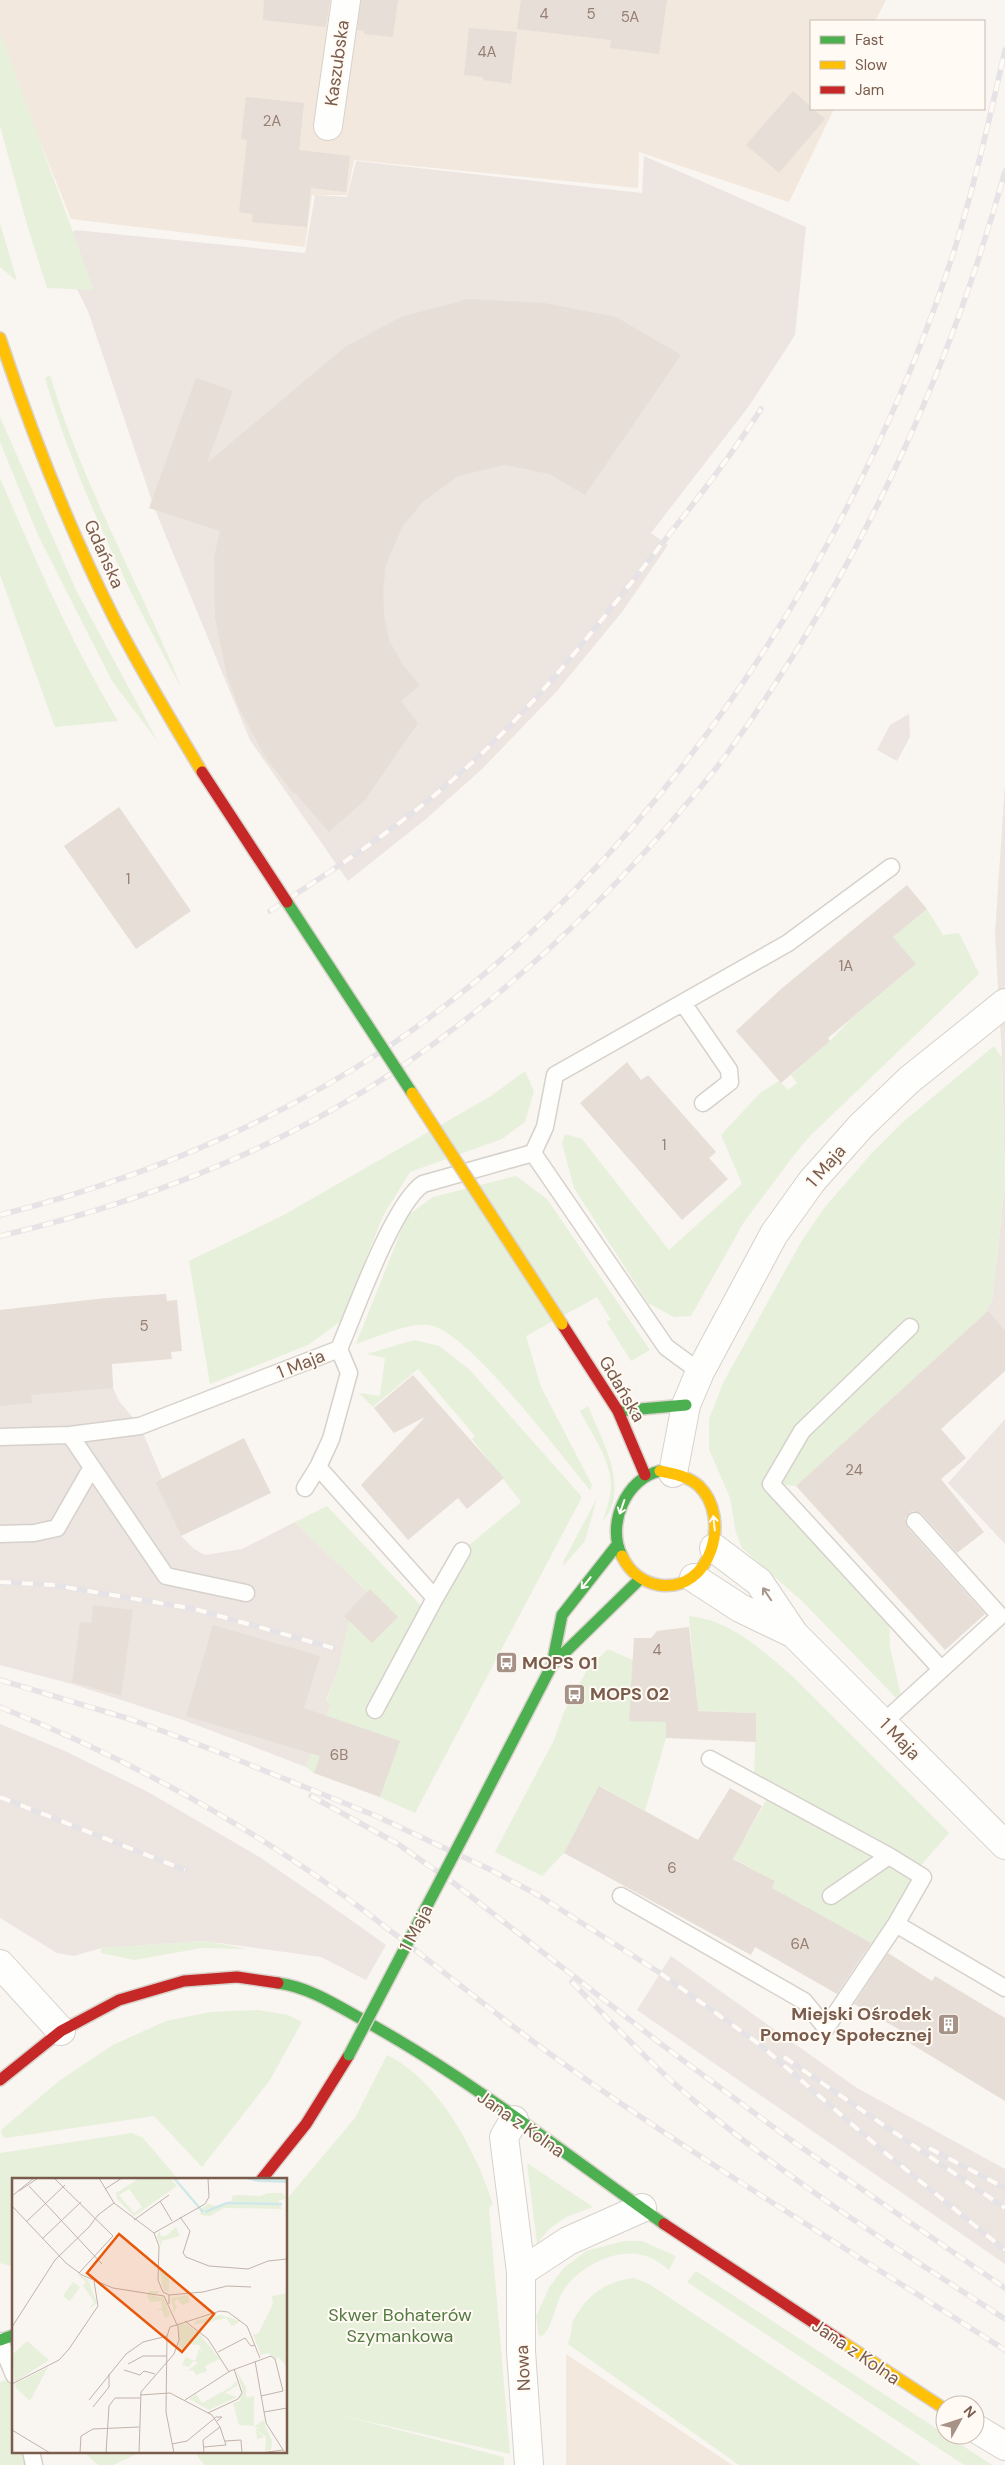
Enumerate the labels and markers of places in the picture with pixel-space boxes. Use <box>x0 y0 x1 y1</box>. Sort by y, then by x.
bus stop icon: MOPS 01 <box>494 1651 518 1675</box>
place label: MOPS 01 <box>522 1651 597 1675</box>
bus stop icon: MOPS 02 <box>562 1682 586 1706</box>
place label: MOPS 02 <box>590 1682 669 1706</box>
place label: Miejski Ośrodek Pomocy Społecznej <box>760 2002 933 2047</box>
building icon: Miejski Ośrodek Pomocy Społecznej <box>936 2012 960 2036</box>

